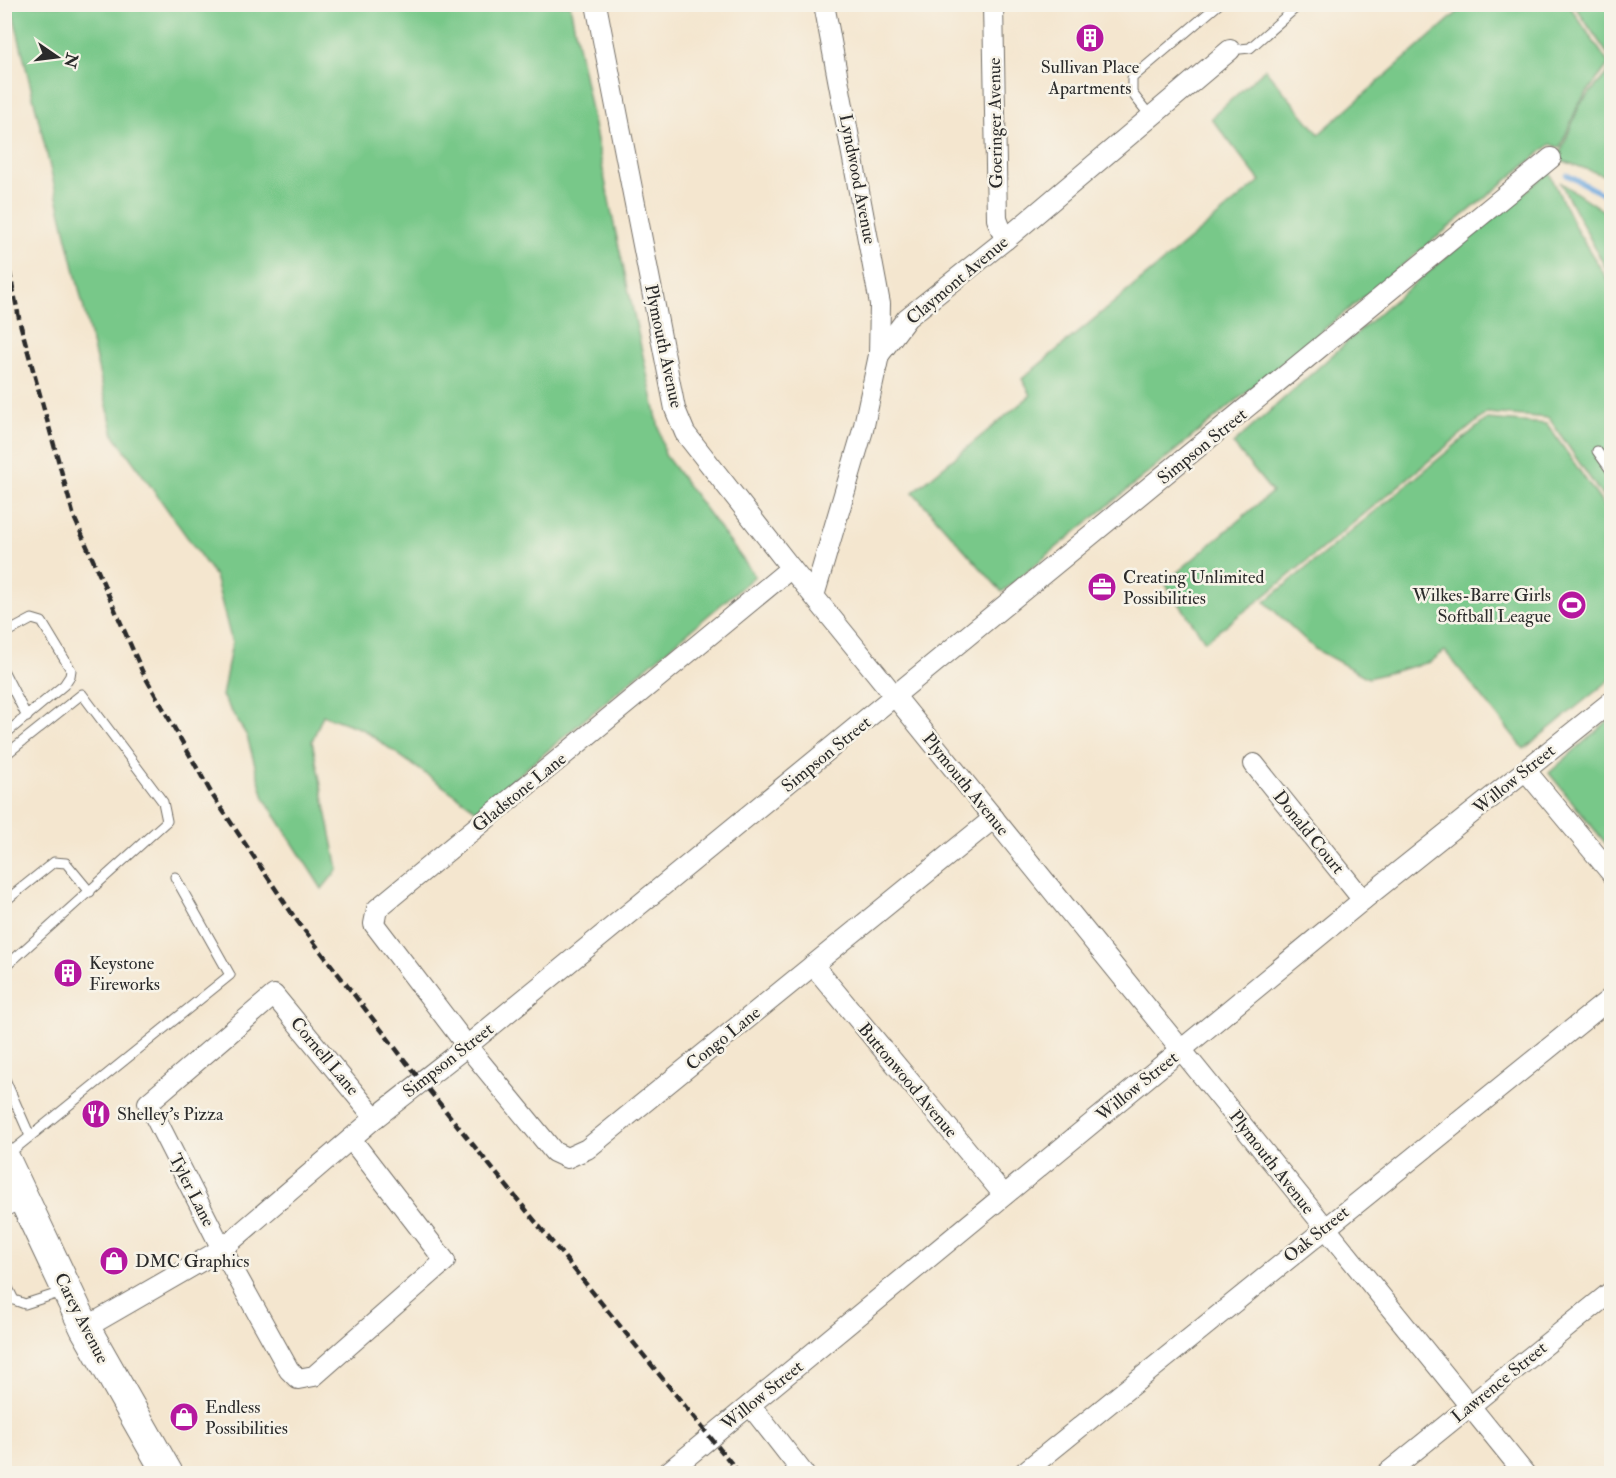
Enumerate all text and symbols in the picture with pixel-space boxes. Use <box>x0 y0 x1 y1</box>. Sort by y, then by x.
building icon: Sullivan Place Apartments <box>1074 22 1106 54</box>
north arrow <box>27 27 87 87</box>
text: N <box>59 50 82 70</box>
place label: Sullivan Place Apartments <box>1041 56 1140 100</box>
street label: Goeringer Avenue <box>983 57 1008 189</box>
street label: Lyndwood Avenue <box>834 112 881 247</box>
street label: Claymont Avenue <box>902 231 1013 330</box>
street label: Plymouth Avenue <box>639 282 688 411</box>
street label: Simpson Street <box>1153 403 1252 490</box>
place label: Creating Unlimited Possibilities <box>1123 566 1264 610</box>
office icon: Creating Unlimited Possibilities <box>1086 571 1118 603</box>
place label: Wilkes-Barre Girls Softball League <box>1411 584 1551 628</box>
sports icon: Wilkes-Barre Girls Softball League <box>1556 589 1588 621</box>
street label: Simpson Street <box>777 711 876 798</box>
street label: Plymouth Avenue <box>917 728 1014 841</box>
street label: Willow Street <box>1468 739 1560 820</box>
street label: Gladstone Lane <box>468 747 571 837</box>
street label: Donald Court <box>1268 786 1349 879</box>
place label: Keystone Fireworks <box>89 952 160 996</box>
building icon: Keystone Fireworks <box>52 957 84 989</box>
street label: Congo Lane <box>681 1001 766 1076</box>
street label: Cornell Lane <box>285 1012 364 1101</box>
street label: Simpson Street <box>398 1018 498 1103</box>
street label: Buttonwood Avenue <box>853 1018 963 1143</box>
street label: Willow Street <box>1091 1046 1183 1127</box>
restaurant icon: Shelley's Pizza <box>80 1098 112 1130</box>
place label: Shelley's Pizza <box>117 1103 224 1126</box>
street label: Plymouth Avenue <box>1224 1106 1320 1219</box>
street label: Tyler Lane <box>163 1150 220 1231</box>
street label: Oak Street <box>1279 1201 1354 1268</box>
shop icon: DMC Graphics <box>98 1245 130 1277</box>
place label: DMC Graphics <box>135 1250 249 1273</box>
street label: Carey Avenue <box>49 1269 114 1368</box>
street label: Lawrence Street <box>1447 1337 1552 1428</box>
street label: Willow Street <box>716 1355 808 1436</box>
place label: Endless Possibilities <box>205 1396 288 1440</box>
shop icon: Endless Possibilities <box>168 1401 200 1433</box>

